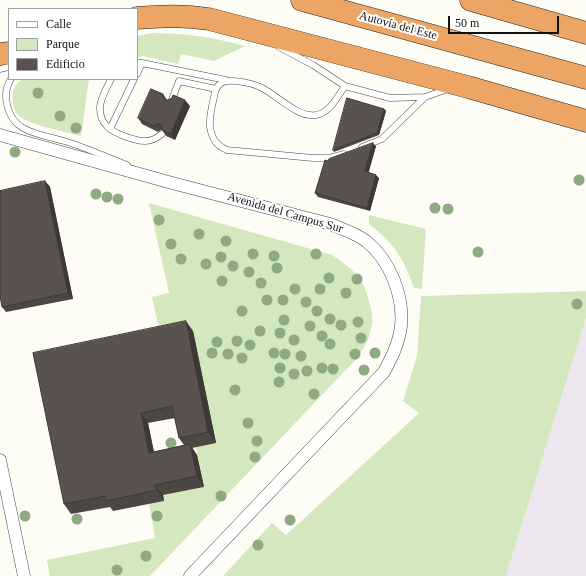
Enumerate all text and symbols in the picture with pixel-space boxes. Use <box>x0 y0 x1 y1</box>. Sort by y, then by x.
legend <box>8 8 138 80</box>
scale bar <box>450 8 561 34</box>
street label: Autovía del Este <box>358 9 438 43</box>
text: 50 m <box>455 16 479 30</box>
text: Calle <box>46 17 71 31</box>
text: Parque <box>46 37 79 51</box>
text: Edificio <box>46 57 85 71</box>
street label: Avenida del Campus Sur <box>226 190 344 236</box>

